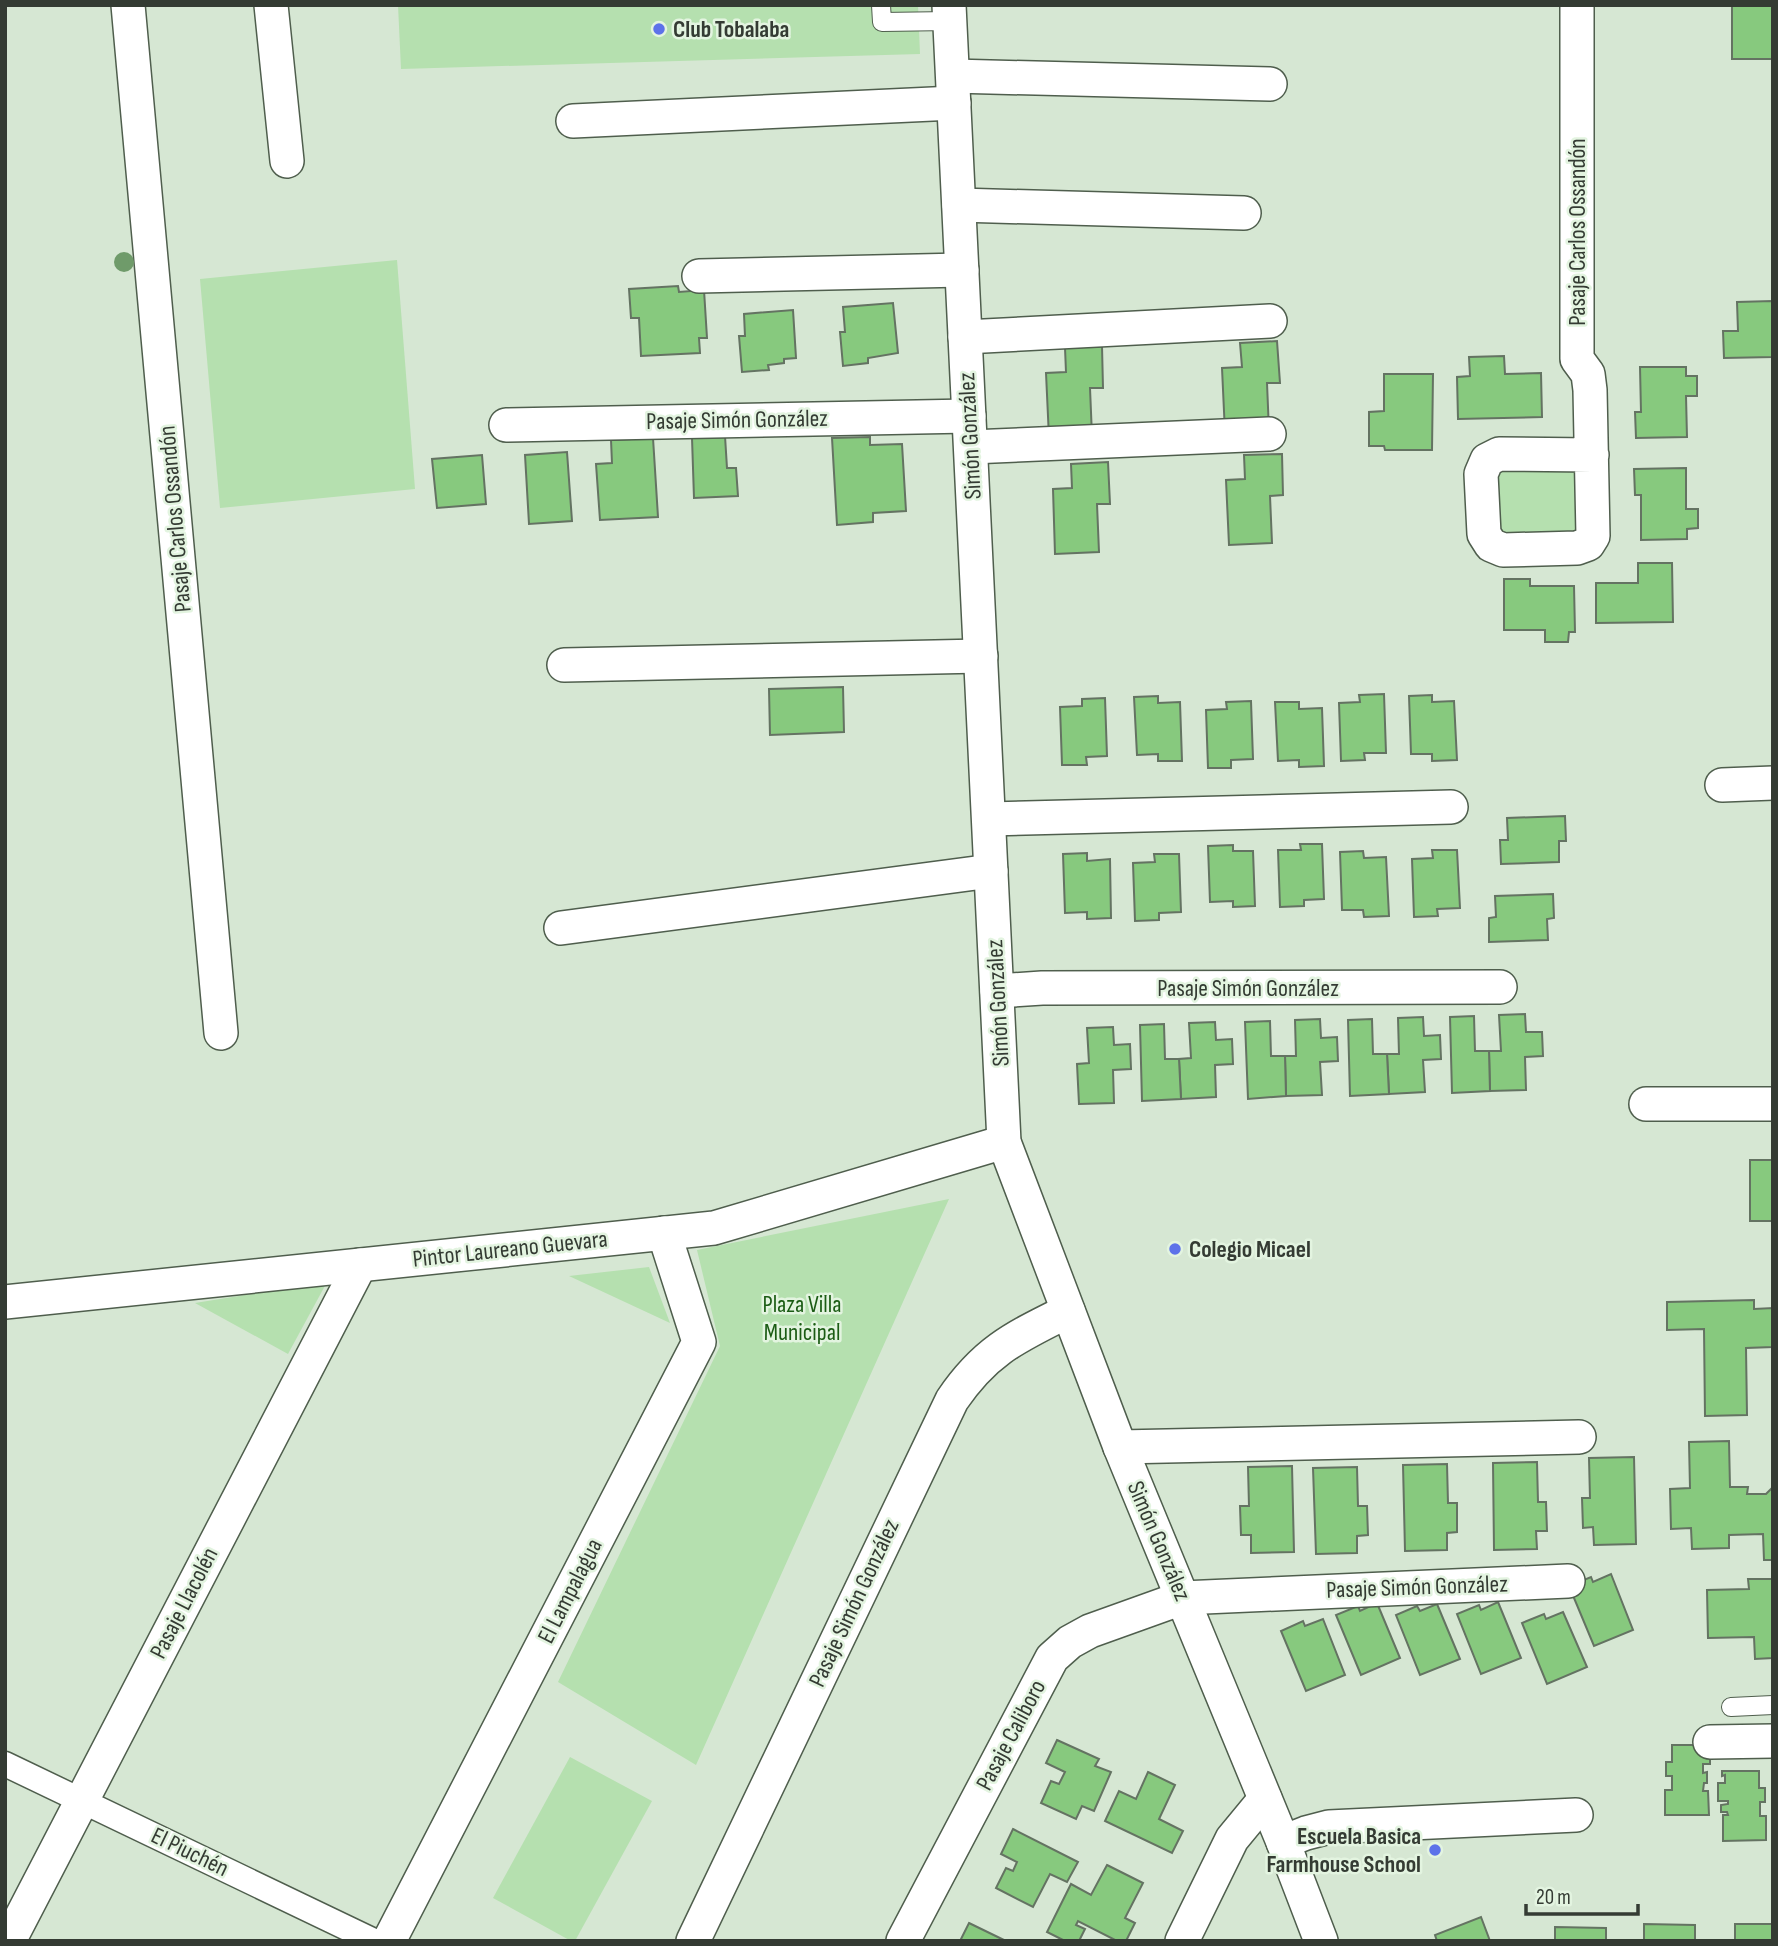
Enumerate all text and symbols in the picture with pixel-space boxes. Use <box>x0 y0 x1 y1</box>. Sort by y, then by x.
place label: Club Tobalaba <box>673 15 789 44</box>
marker: Club Tobalaba <box>651 21 667 37</box>
street label: Pasaje Carlos Ossandón <box>1563 138 1592 326</box>
street label: Simón González <box>952 371 988 500</box>
street label: Pasaje Simón González <box>646 404 828 436</box>
street label: Pasaje Carlos Ossandón <box>152 424 198 614</box>
street label: Simón González <box>980 938 1016 1067</box>
street label: Pasaje Simón González <box>1157 974 1339 1003</box>
street label: Pintor Laureano Guevara <box>411 1224 609 1274</box>
place label: Colegio Micael <box>1189 1235 1311 1264</box>
marker: Colegio Micael <box>1167 1241 1183 1257</box>
park label: Plaza Villa Municipal <box>763 1290 841 1347</box>
street label: Simón González <box>1121 1477 1197 1605</box>
street label: Pasaje Simón González <box>802 1514 906 1691</box>
street label: El Lampalagua <box>531 1534 609 1648</box>
street label: Pasaje Llacolén <box>144 1543 224 1663</box>
street label: Pasaje Simón González <box>1326 1569 1509 1605</box>
street label: Pasaje Caliboro <box>970 1675 1052 1795</box>
street label: El Piuchén <box>147 1821 233 1883</box>
place label: Escuela Basica Farmhouse School <box>1266 1822 1421 1879</box>
marker: Escuela Basica Farmhouse School <box>1427 1842 1443 1858</box>
scale bar <box>1526 1872 1638 1916</box>
text: 20 m <box>1536 1885 1571 1910</box>

